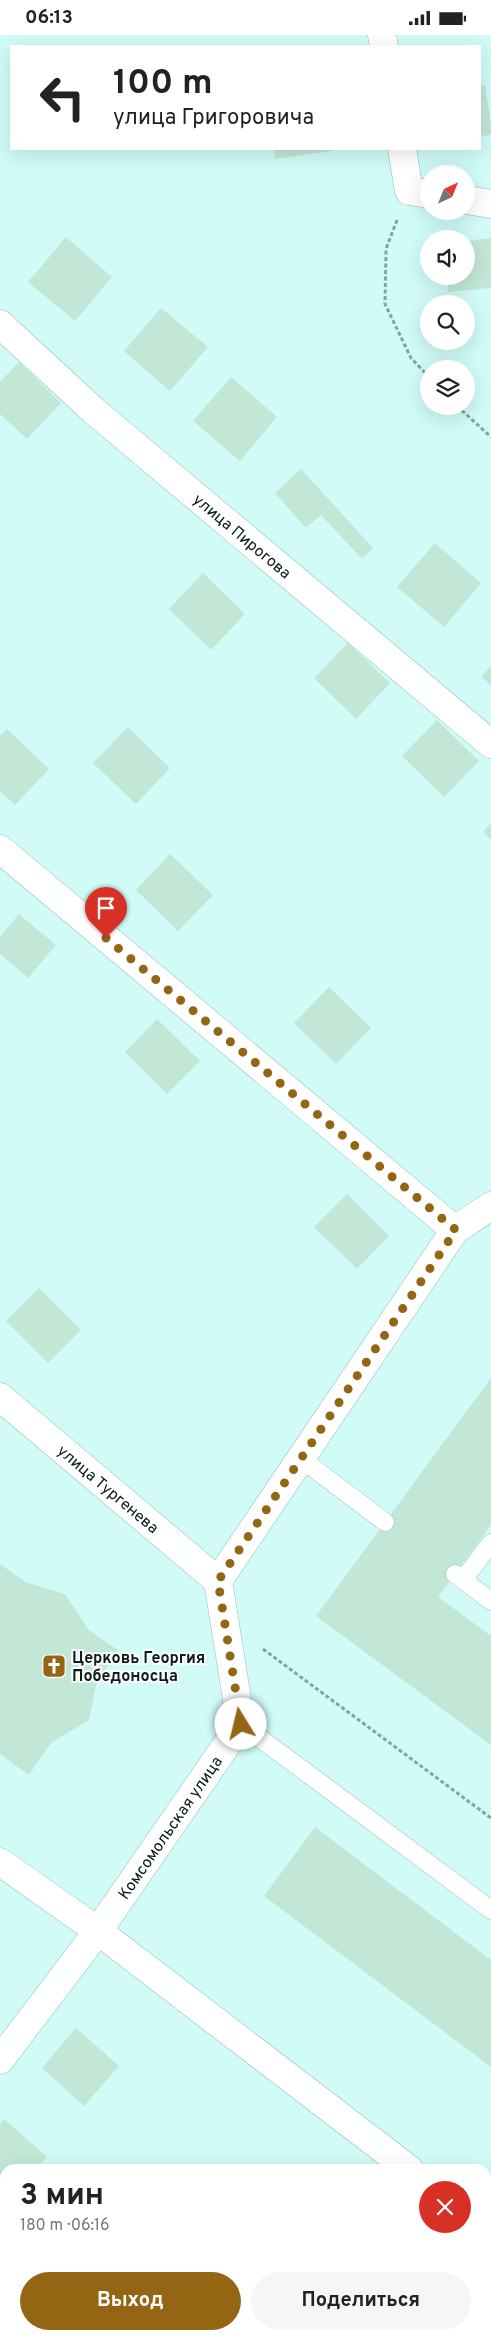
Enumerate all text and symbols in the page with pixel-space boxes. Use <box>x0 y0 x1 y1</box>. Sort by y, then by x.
text: 06:13 <box>25 6 73 30</box>
text: 100 m <box>113 62 213 106</box>
icon: left <box>30 65 95 130</box>
text: улица Григоровича <box>113 105 314 132</box>
north arrow <box>420 165 475 220</box>
map controls <box>420 165 475 415</box>
button: sound <box>420 230 475 285</box>
button: search <box>420 295 475 350</box>
button: layers <box>420 360 475 415</box>
street label: улица Пирогова <box>188 490 294 584</box>
pin <box>85 887 127 938</box>
icon: arrive <box>92 894 120 922</box>
street label: улица Тургенева <box>52 1442 162 1539</box>
place label: Церковь Георгия Победоносца <box>72 1649 205 1687</box>
church icon: Церковь Георгия Победоносца <box>41 1653 67 1679</box>
position arrow <box>214 1697 266 1749</box>
street label: Комсомольская улица <box>115 1753 228 1904</box>
text: 3 мин <box>20 2178 104 2215</box>
button: close <box>419 2181 471 2233</box>
text: 180 m · 06:16 <box>20 2216 110 2236</box>
button: Выход <box>20 2272 241 2330</box>
button: Поделиться <box>251 2272 471 2330</box>

